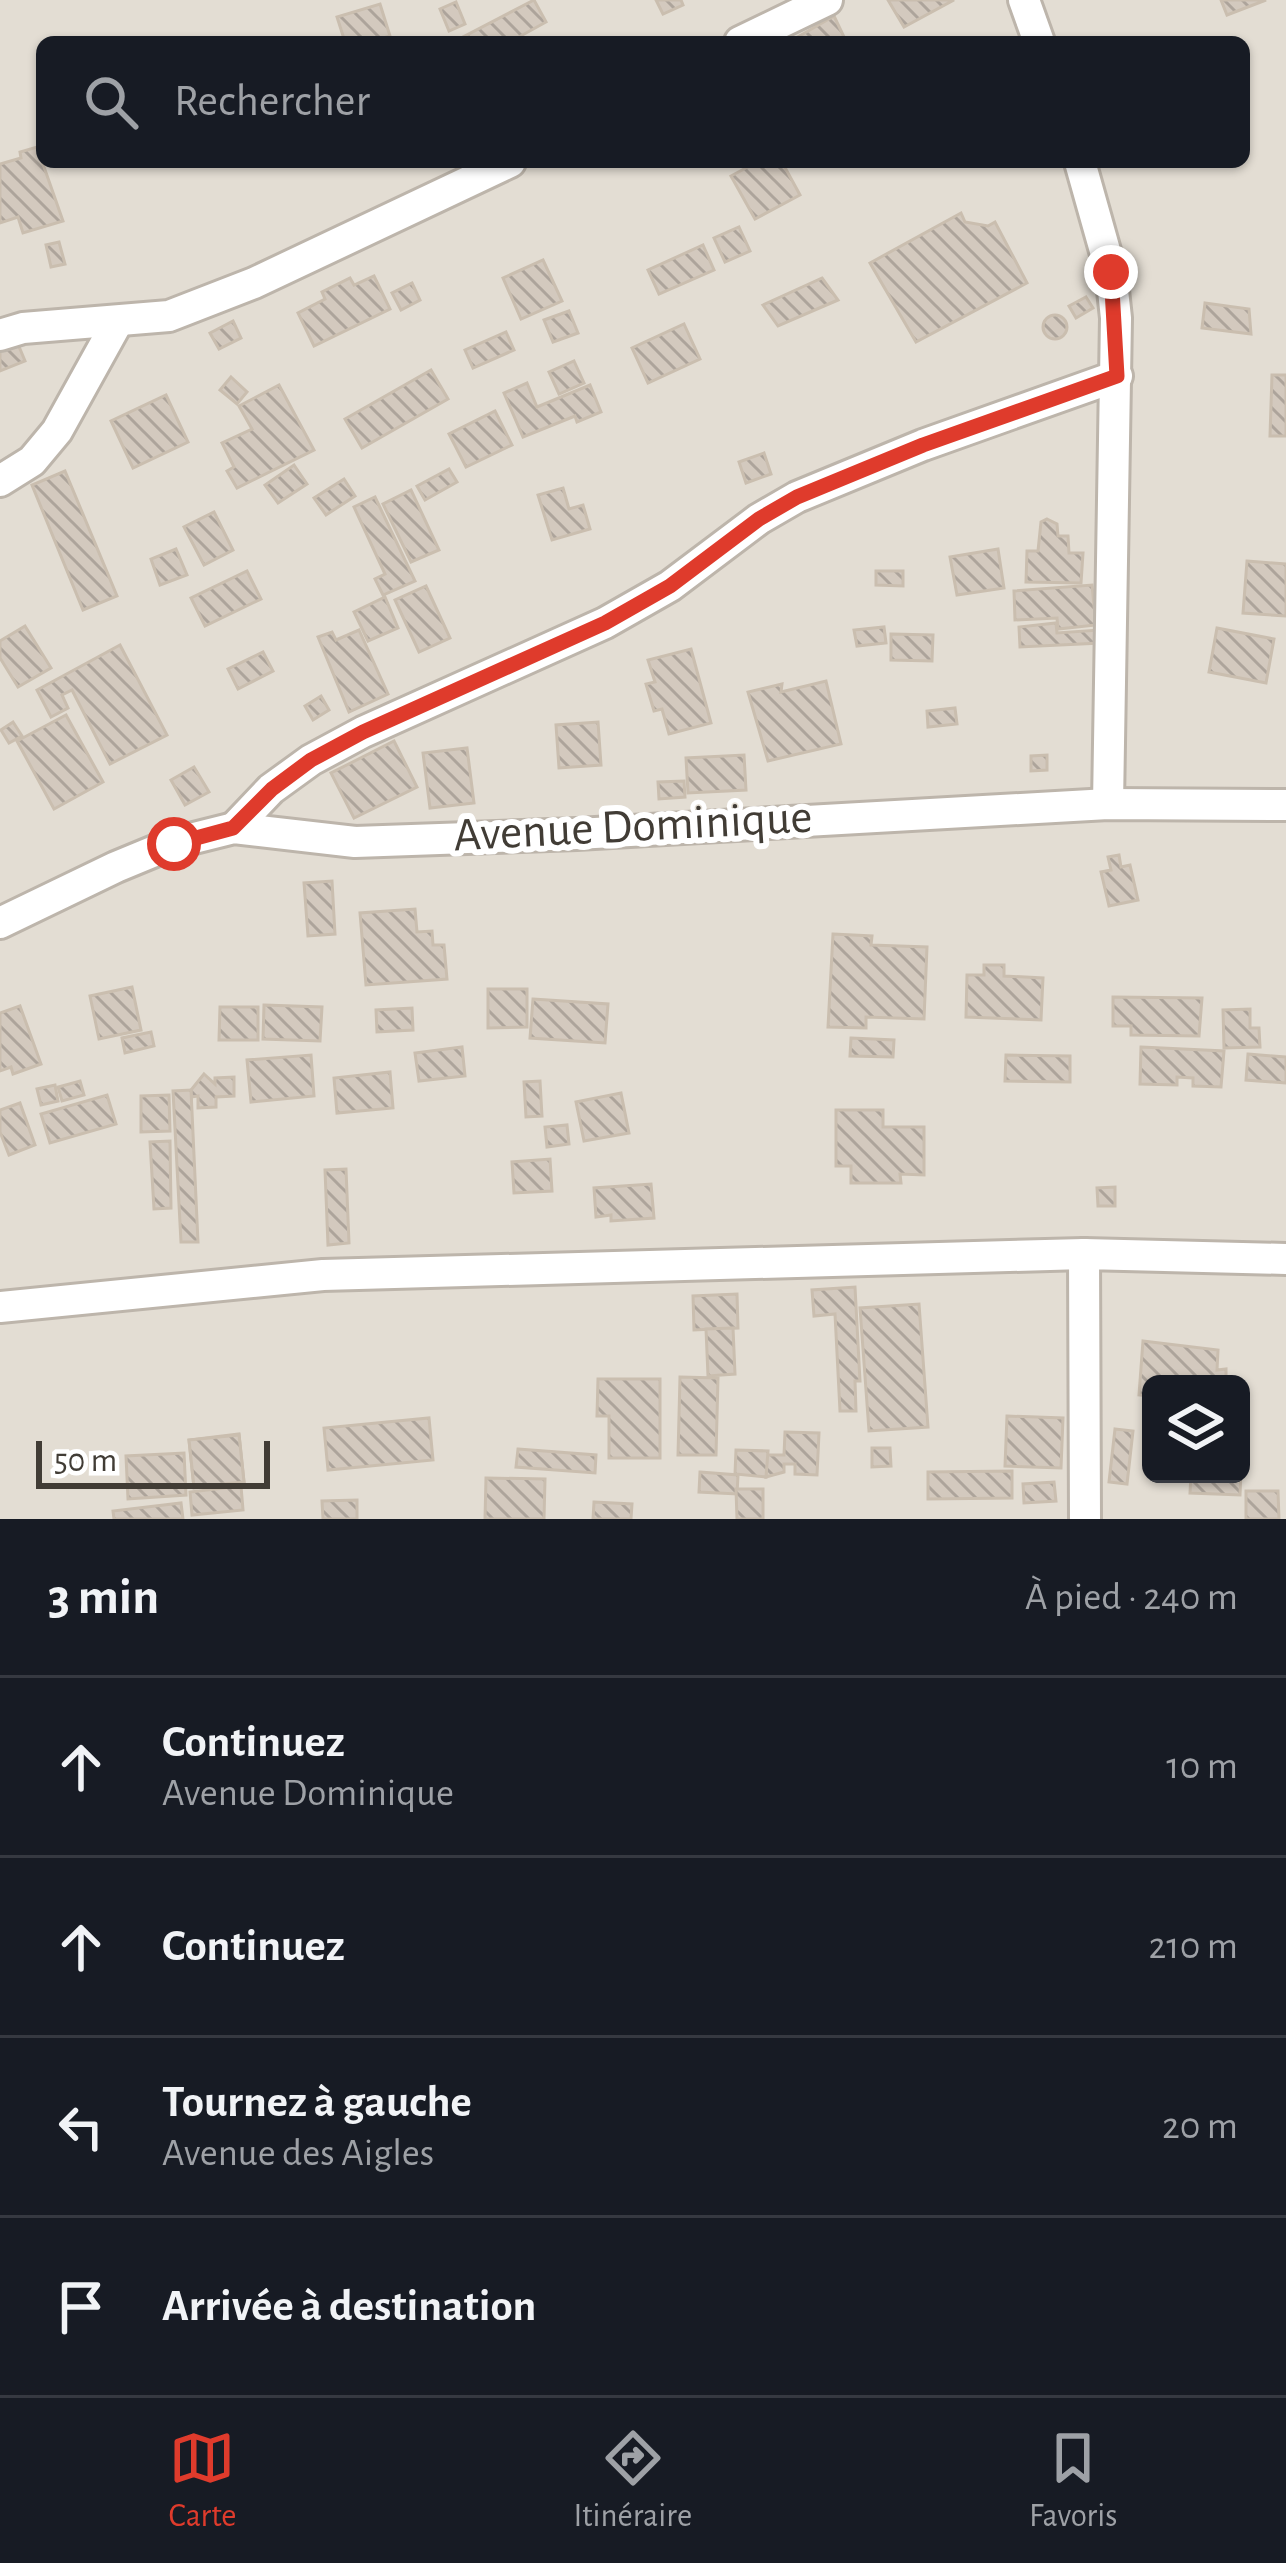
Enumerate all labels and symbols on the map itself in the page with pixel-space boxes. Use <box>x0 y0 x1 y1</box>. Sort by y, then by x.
route end <box>1084 245 1138 299</box>
street label: Avenue Dominique <box>452 794 814 860</box>
route start <box>147 817 201 871</box>
scale bar <box>36 1435 270 1488</box>

